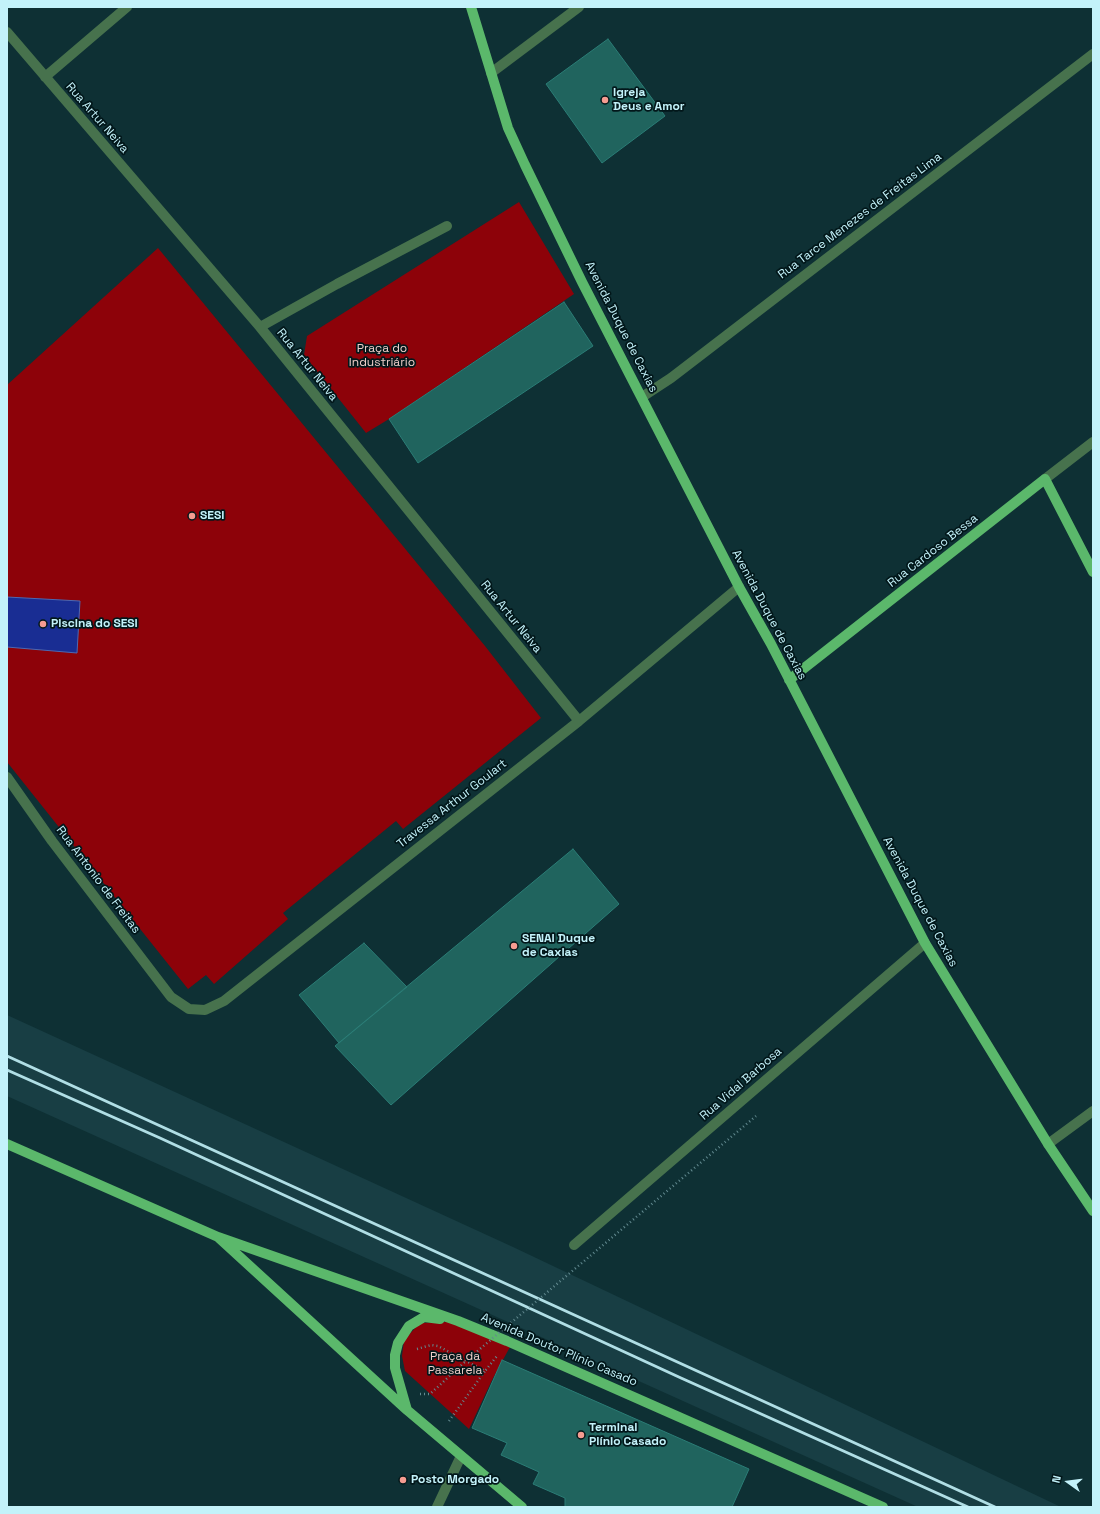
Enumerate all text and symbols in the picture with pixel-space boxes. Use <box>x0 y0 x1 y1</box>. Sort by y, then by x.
street label: Rua Artur Neiva <box>62 80 132 156</box>
place label: Igreja Deus e Amor <box>613 86 685 114</box>
marker: Igreja Deus e Amor <box>600 95 610 105</box>
street label: Rua Tarce Menezes de Freitas Lima <box>775 150 945 282</box>
street label: Avenida Duque de Caxias <box>582 259 660 395</box>
street label: Rua Artur Neiva <box>274 326 340 404</box>
park label: Praça do Industriário <box>349 342 415 370</box>
place label: SESI <box>200 509 224 523</box>
marker: SESI <box>187 511 197 521</box>
street label: Rua Cardoso Bessa <box>885 511 981 591</box>
street label: Avenida Duque de Caxias <box>729 548 809 682</box>
street label: Rua Artur Neiva <box>478 578 544 656</box>
place label: Piscina do SESI <box>51 617 138 631</box>
marker: Piscina do SESI <box>38 619 48 629</box>
street label: Travessa Arthur Goulart <box>394 757 510 851</box>
street label: Rua Antonio de Freitas <box>53 824 143 936</box>
street label: Avenida Duque de Caxias <box>880 835 960 969</box>
place label: SENAI Duque de Caxias <box>522 932 595 960</box>
marker: SENAI Duque de Caxias <box>509 941 519 951</box>
street label: Rua Vidal Barbosa <box>697 1045 785 1123</box>
street label: Avenida Doutor Plínio Casado <box>479 1310 639 1390</box>
park label: Praça da Passarela <box>428 1350 482 1378</box>
place label: Terminal Plínio Casado <box>589 1421 666 1449</box>
marker: Terminal Plínio Casado <box>576 1430 586 1440</box>
north arrow <box>1048 1462 1088 1502</box>
place label: Posto Morgado <box>411 1473 499 1487</box>
text: N <box>1049 1474 1064 1484</box>
marker: Posto Morgado <box>398 1475 408 1485</box>

